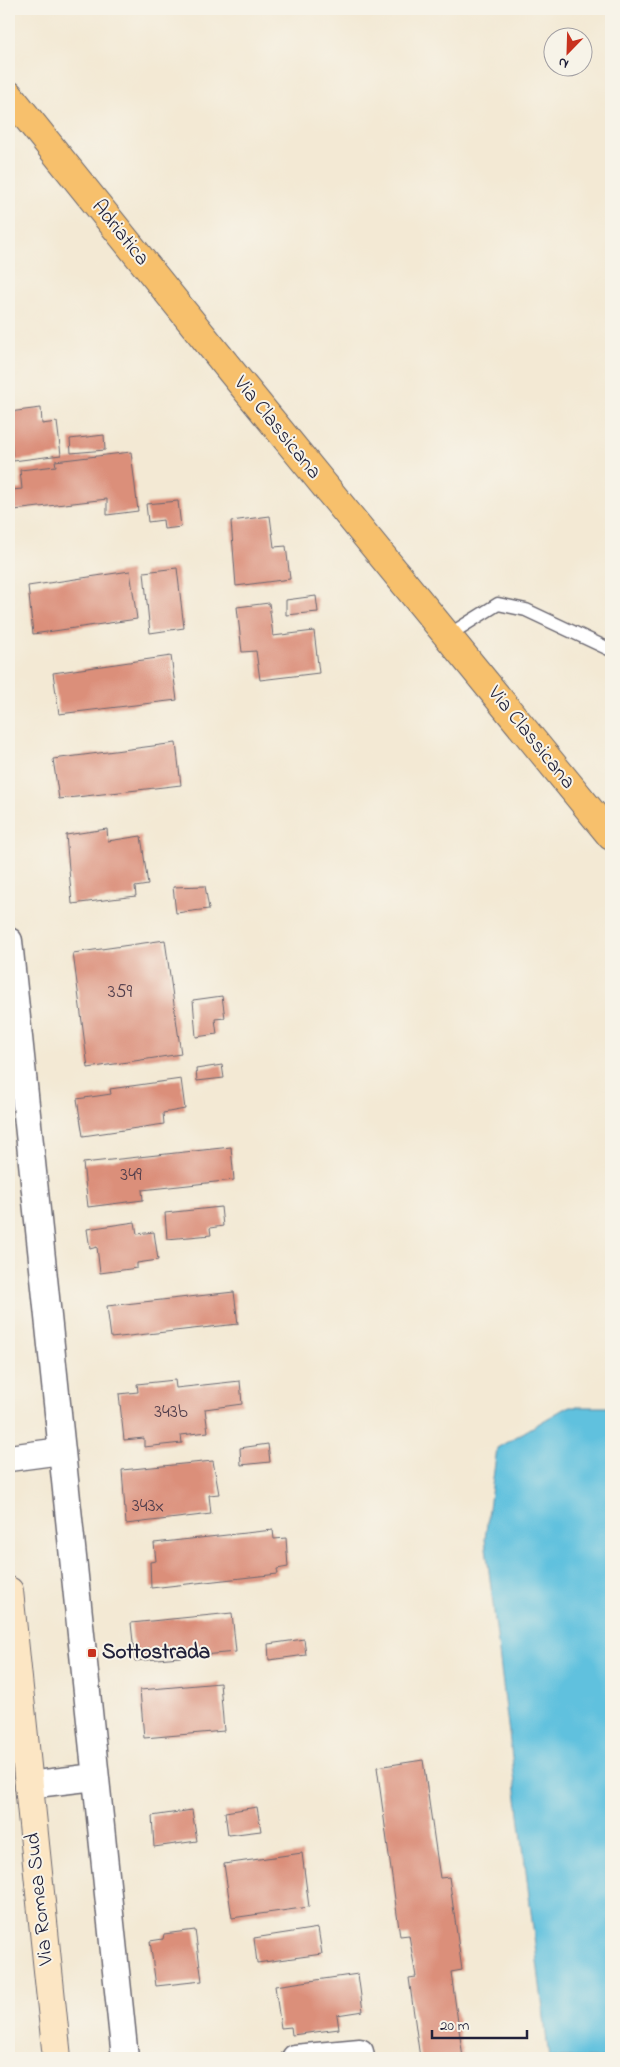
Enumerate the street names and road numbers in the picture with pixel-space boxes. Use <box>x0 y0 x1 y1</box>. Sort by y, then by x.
street label: Adriatica <box>84 193 156 273</box>
street label: Via Classicana <box>225 369 328 486</box>
street label: Via Classicana <box>479 679 582 796</box>
street label: Via Romea Sud <box>18 1831 62 1968</box>

